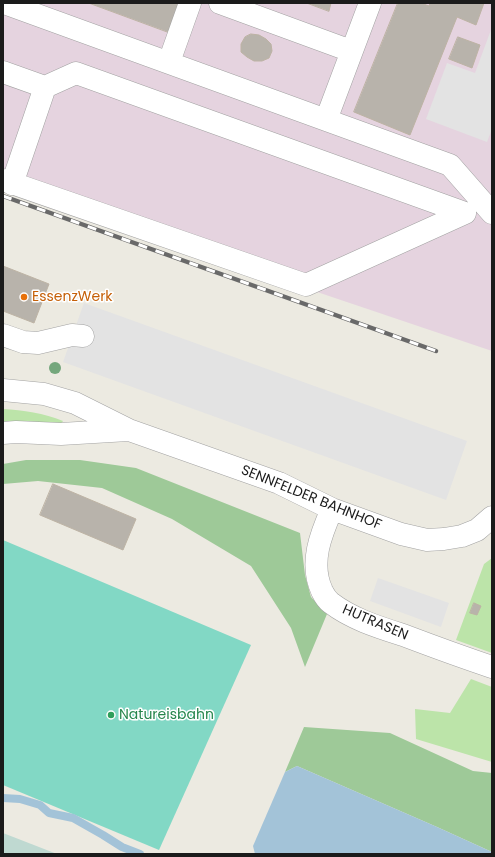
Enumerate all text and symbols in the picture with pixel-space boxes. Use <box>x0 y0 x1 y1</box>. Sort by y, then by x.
place label: EssenzWerk <box>32 289 113 305</box>
marker: EssenzWerk <box>19 292 29 302</box>
street label: SENNFELDER BAHNHOF <box>238 462 384 534</box>
street label: HUTRASEN <box>340 602 410 644</box>
place label: Natureisbahn <box>119 707 214 723</box>
marker: Natureisbahn <box>106 710 116 720</box>

